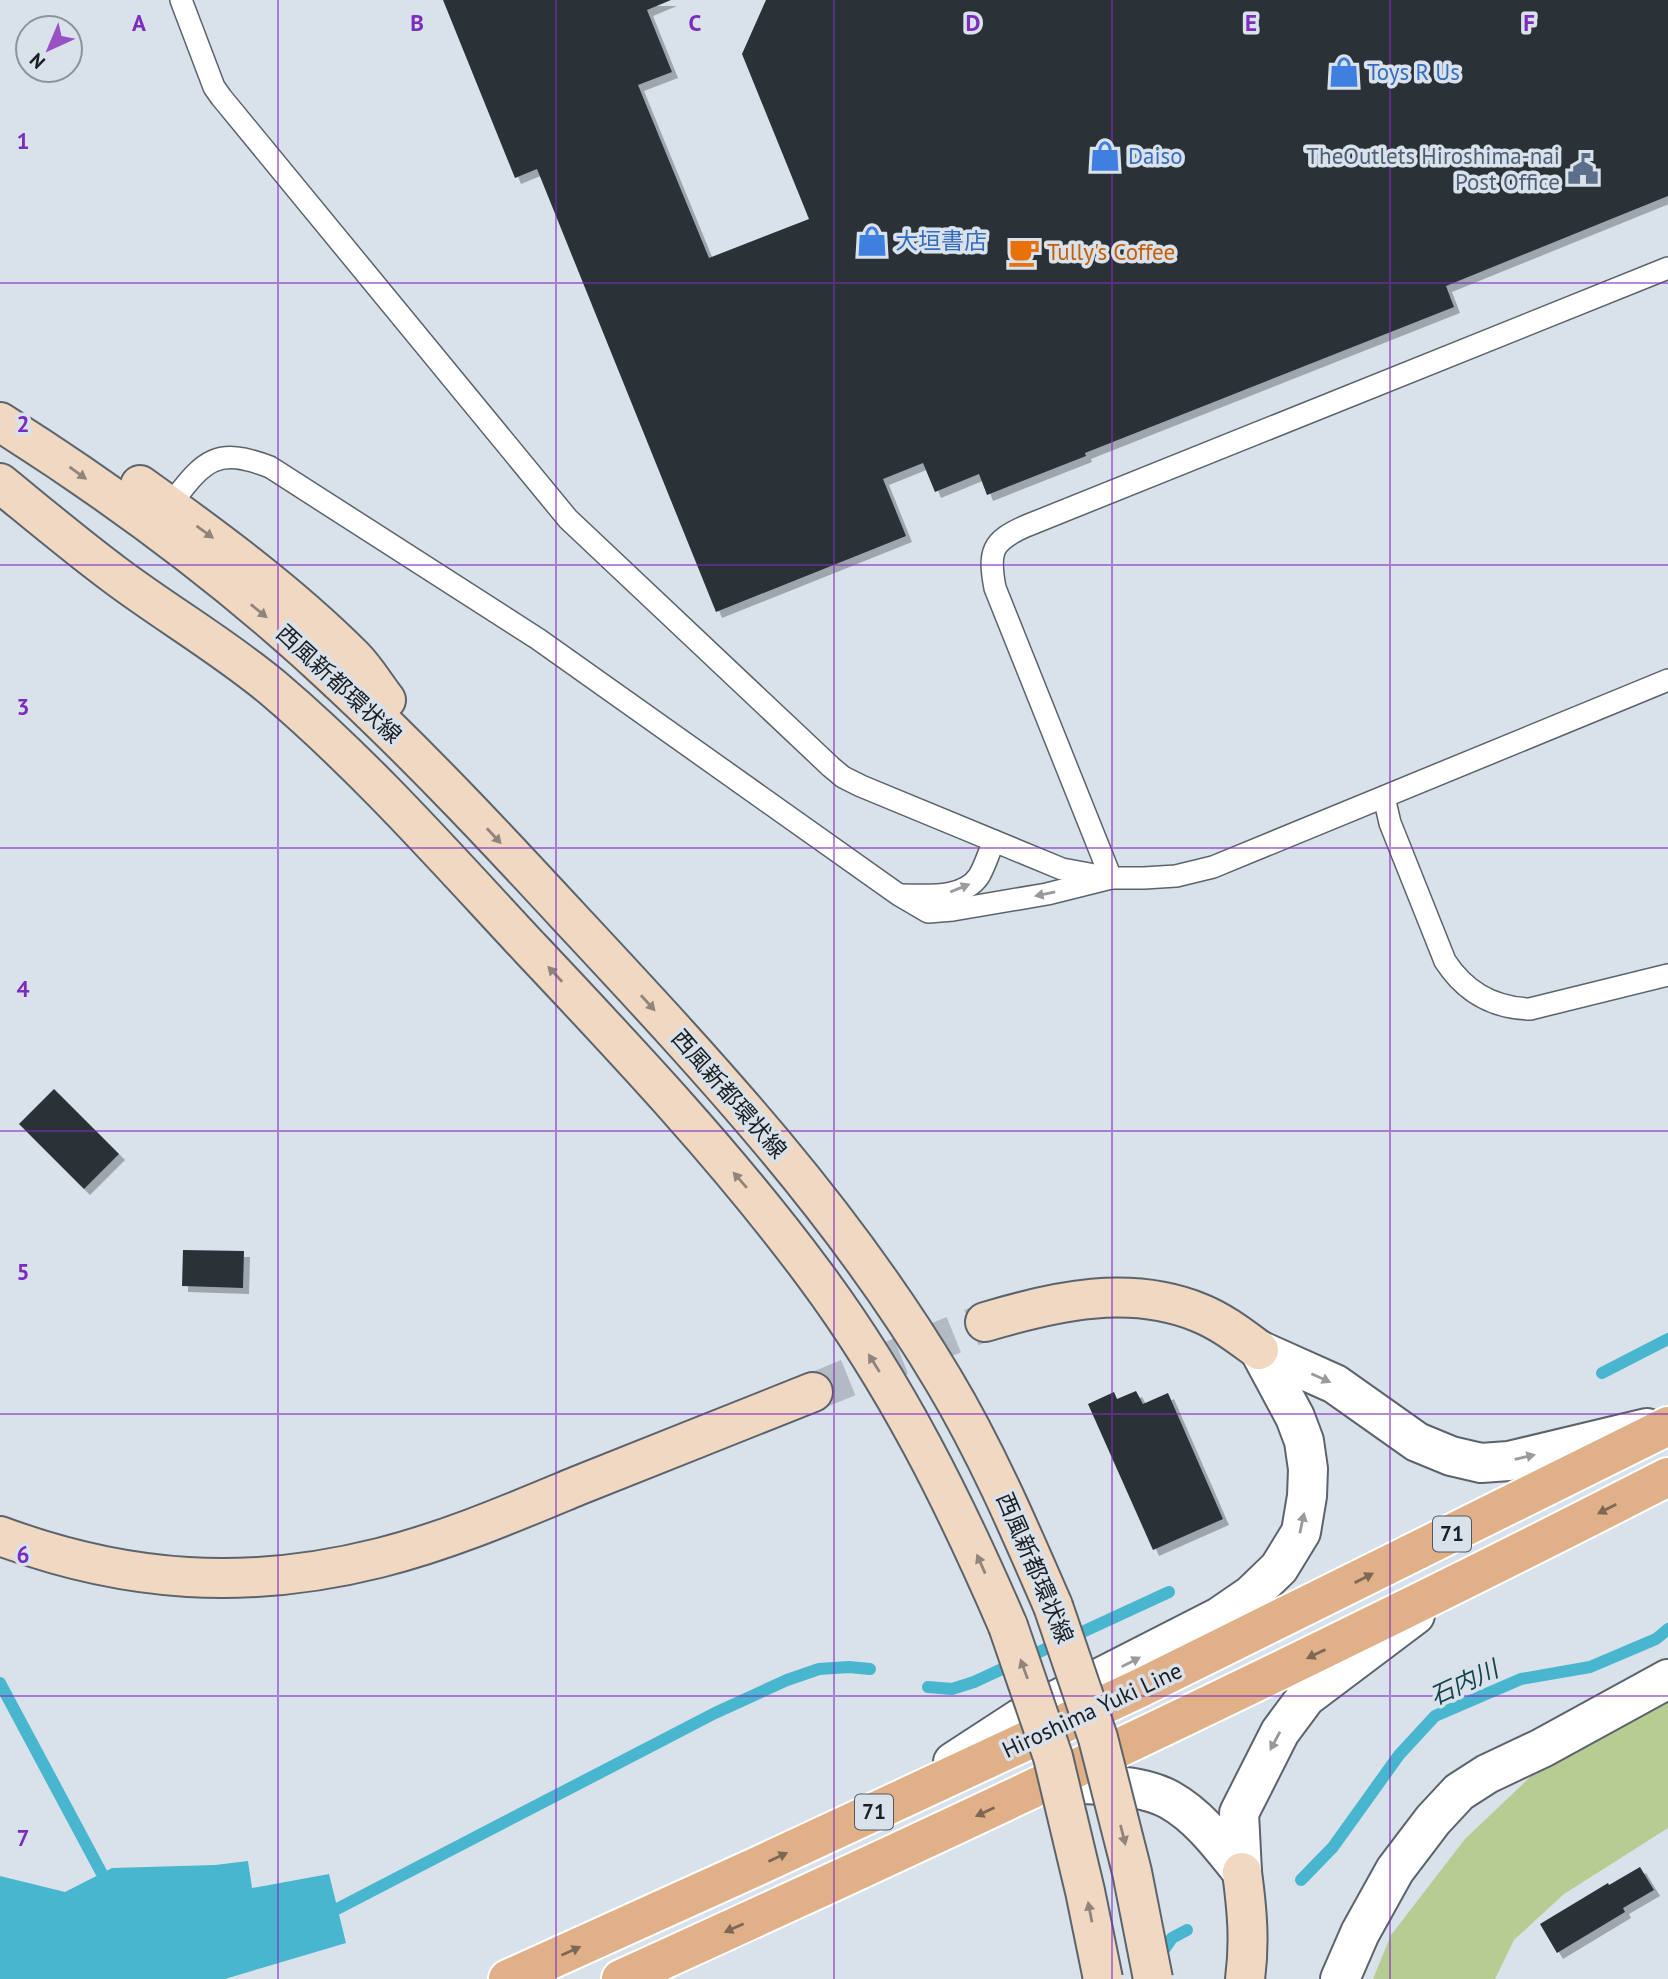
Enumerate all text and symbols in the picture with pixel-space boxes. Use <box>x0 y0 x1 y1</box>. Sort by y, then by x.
text: A <box>132 8 146 37</box>
text: B <box>410 8 424 37</box>
text: C <box>689 8 702 37</box>
text: D <box>966 8 980 37</box>
text: E <box>1245 8 1257 37</box>
text: F <box>1523 8 1535 37</box>
north arrow <box>14 14 84 84</box>
text: N <box>24 48 50 74</box>
shop icon: Toys R Us <box>1327 55 1361 89</box>
place label: Toys R Us <box>1367 57 1460 86</box>
text: 1 <box>16 126 30 155</box>
shop icon: Daiso <box>1088 139 1122 173</box>
place label: Daiso <box>1128 141 1183 170</box>
place label: TheOutlets Hiroshima-nai Post Office <box>1306 141 1560 196</box>
public building icon: TheOutlets Hiroshima-nai Post Office <box>1566 152 1600 186</box>
shop icon: 大垣書店 <box>855 224 889 258</box>
place label: 大垣書店 <box>895 226 987 255</box>
cafe icon: Tully's Coffee <box>1007 235 1041 269</box>
place label: Tully's Coffee <box>1047 237 1175 266</box>
text: 2 <box>16 409 30 438</box>
one-way arrow <box>69 466 87 480</box>
one-way arrow <box>196 525 214 539</box>
one-way arrow <box>249 603 267 618</box>
street label: 西風新都環状線 <box>271 618 408 749</box>
text: 3 <box>16 692 30 721</box>
one-way arrow <box>485 827 501 844</box>
one-way arrow <box>949 883 970 894</box>
one-way arrow <box>1034 889 1056 900</box>
one-way arrow <box>547 965 563 983</box>
text: 4 <box>16 974 30 1003</box>
one-way arrow <box>640 994 656 1012</box>
street label: 西風新都環状線 <box>666 1023 793 1164</box>
one-way arrow <box>732 1171 748 1189</box>
text: 5 <box>16 1257 30 1286</box>
one-way arrow <box>868 1354 881 1373</box>
one-way arrow <box>1311 1372 1331 1384</box>
one-way arrow <box>1514 1451 1536 1462</box>
street label: 西風新都環状線 <box>991 1488 1080 1648</box>
one-way arrow <box>1597 1503 1617 1514</box>
one-way arrow <box>1296 1512 1307 1534</box>
road number: 71 <box>1433 1516 1471 1552</box>
text: 6 <box>16 1540 30 1569</box>
one-way arrow <box>975 1554 987 1574</box>
one-way arrow <box>1354 1572 1374 1583</box>
one-way arrow <box>1306 1649 1326 1660</box>
water label: 石内川 <box>1425 1652 1506 1712</box>
street label: Hiroshima Yuki Line <box>997 1655 1186 1764</box>
one-way arrow <box>1121 1656 1141 1667</box>
one-way arrow <box>1018 1659 1029 1680</box>
one-way arrow <box>1269 1732 1281 1751</box>
road number: 71 <box>855 1794 893 1829</box>
one-way arrow <box>975 1806 995 1818</box>
text: 7 <box>16 1823 30 1852</box>
one-way arrow <box>1118 1825 1129 1847</box>
one-way arrow <box>768 1851 788 1863</box>
one-way arrow <box>1084 1901 1095 1923</box>
one-way arrow <box>724 1922 744 1934</box>
one-way arrow <box>560 1945 581 1956</box>

